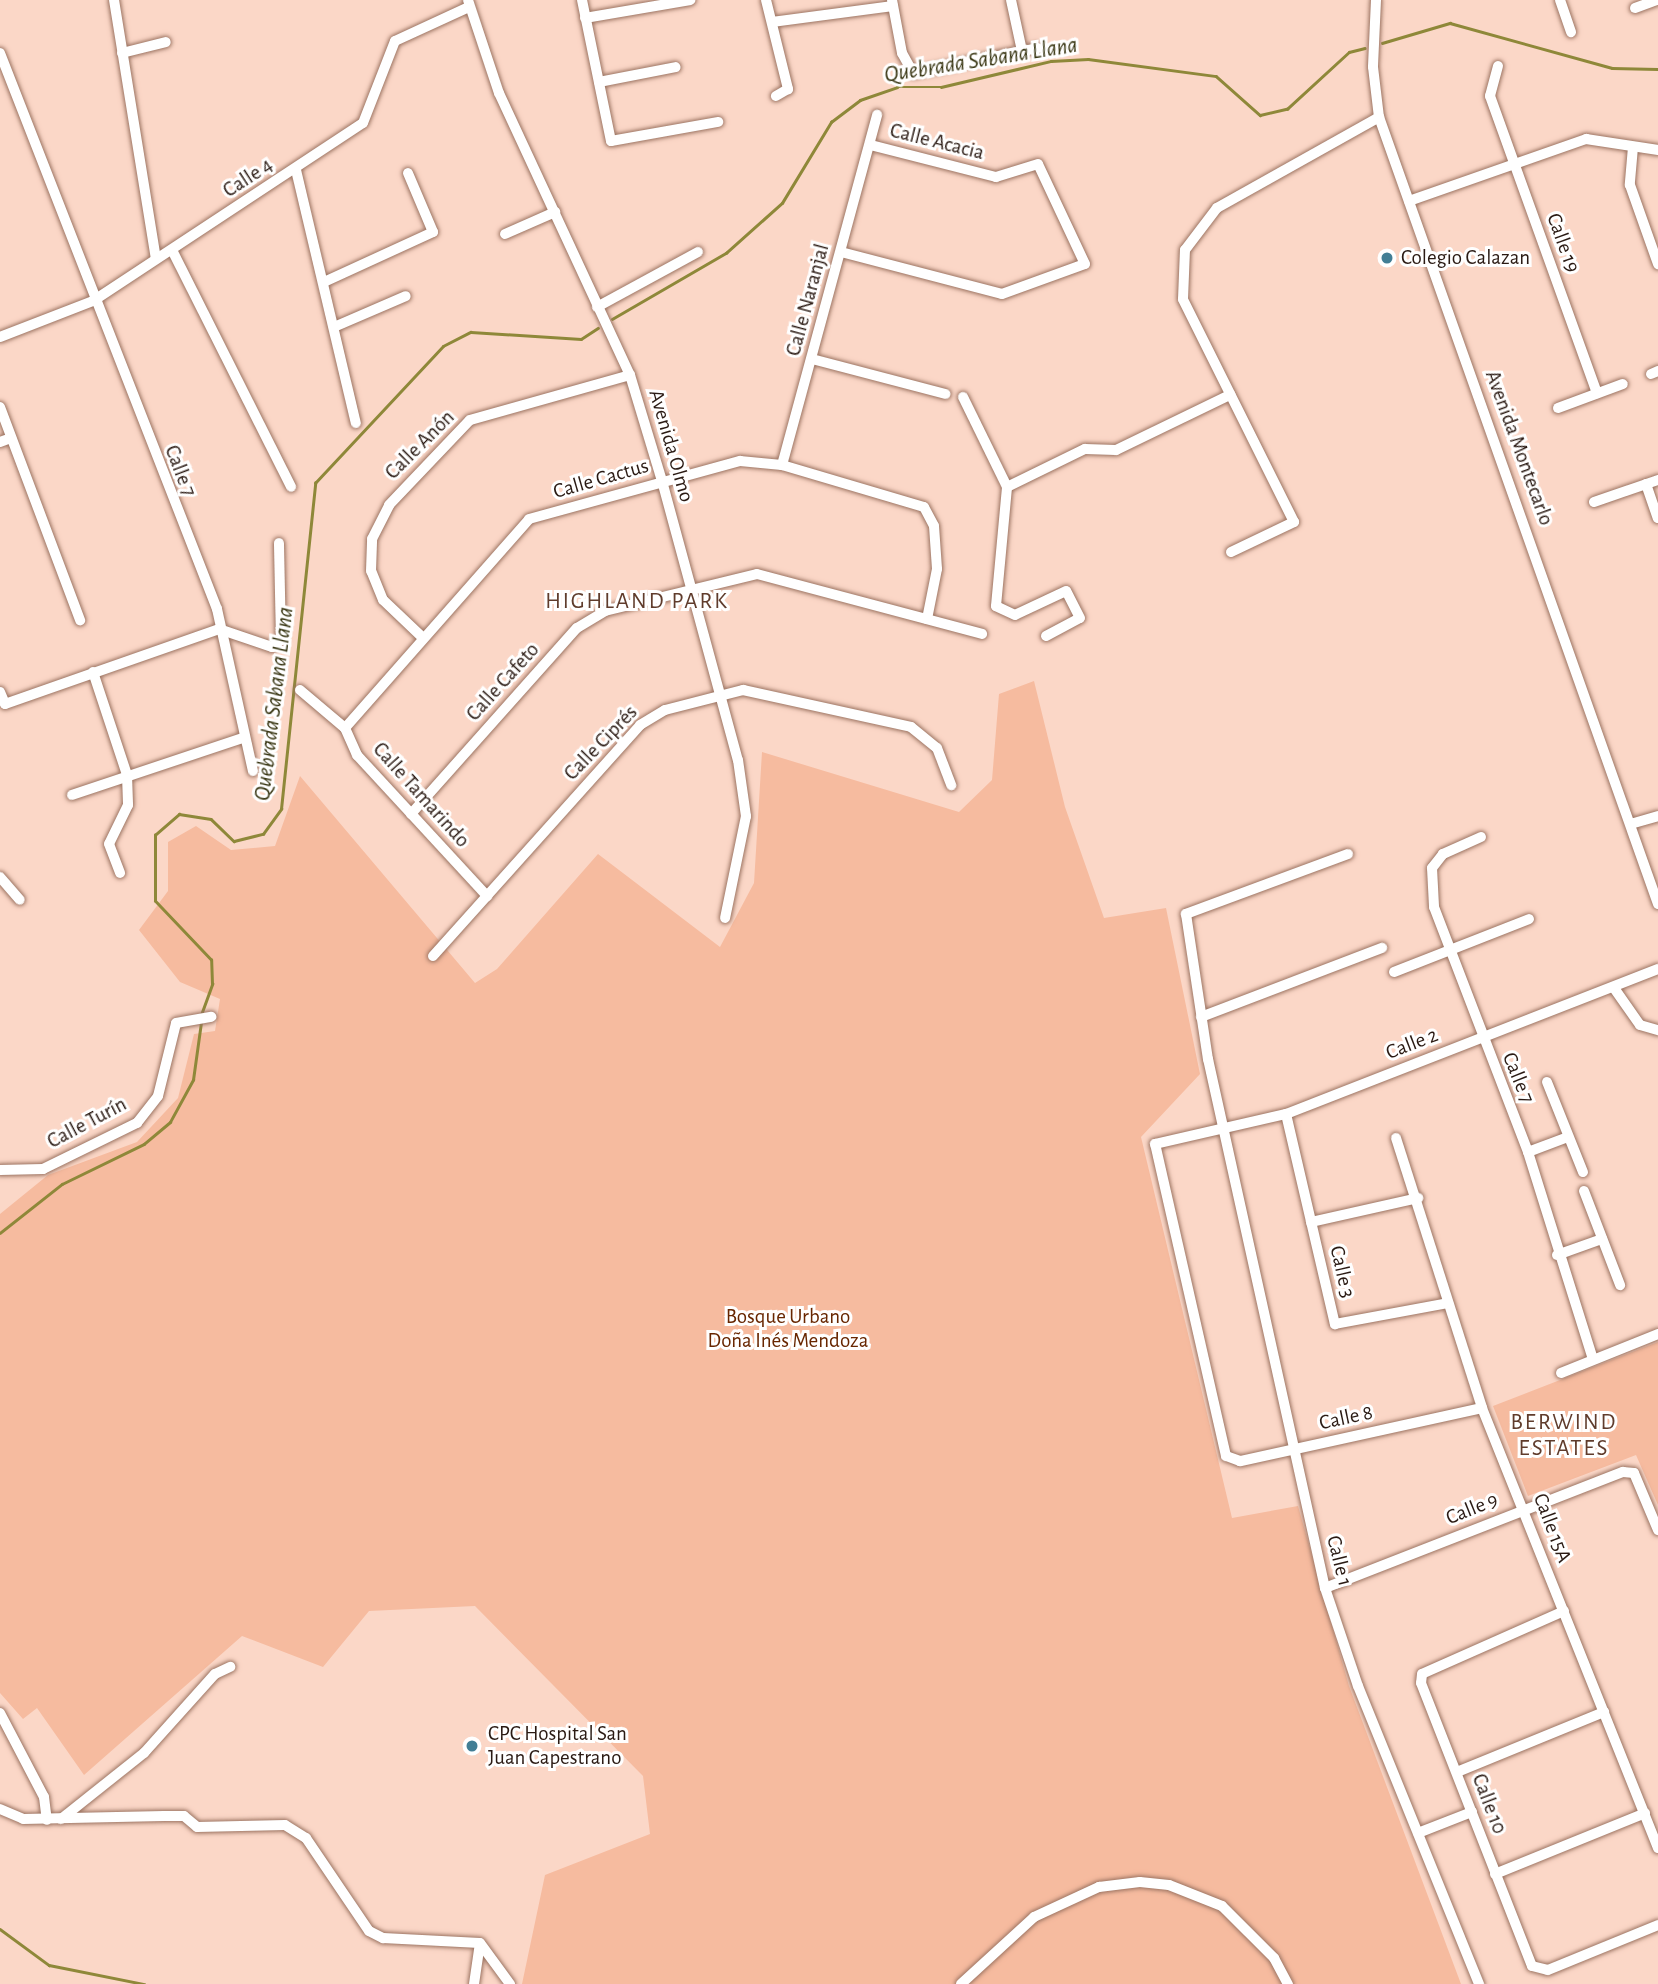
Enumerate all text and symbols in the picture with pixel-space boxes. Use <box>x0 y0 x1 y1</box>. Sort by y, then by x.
water label: Quebrada Sabana Llana <box>882 32 1080 90</box>
street label: Calle Acacia <box>887 118 987 166</box>
street label: Calle 4 <box>218 153 278 203</box>
street label: Calle 19 <box>1541 210 1585 276</box>
street label: Calle Naranjal <box>781 241 835 359</box>
place label: Colegio Calazan <box>1401 245 1530 271</box>
marker: Colegio Calazan <box>1379 250 1395 266</box>
street label: Avenida Montecarlo <box>1479 367 1559 529</box>
street label: Avenida Olmo <box>643 387 699 505</box>
street label: Calle Anón <box>380 405 460 485</box>
street label: Calle 7 <box>159 442 201 500</box>
street label: Calle Cactus <box>550 453 652 505</box>
district label: HIGHLAND PARK <box>547 588 727 616</box>
water label: Quebrada Sabana Llana <box>249 606 301 802</box>
street label: Calle Cafeto <box>461 638 545 726</box>
street label: Calle Ciprés <box>559 700 643 786</box>
street label: Calle Tamarindo <box>367 737 475 853</box>
street label: Calle 2 <box>1382 1023 1442 1065</box>
street label: Calle 7 <box>1496 1049 1540 1107</box>
street label: Calle Turín <box>43 1092 131 1154</box>
street label: Calle 3 <box>1324 1243 1360 1301</box>
park label: Bosque Urbano Doña Inés Mendoza <box>708 1304 868 1354</box>
street label: Calle 8 <box>1317 1400 1375 1436</box>
district label: BERWIND ESTATES <box>1511 1409 1617 1463</box>
street label: Calle 9 <box>1442 1487 1502 1531</box>
street label: Calle 15A <box>1527 1490 1577 1566</box>
street label: Calle 1 <box>1321 1533 1357 1589</box>
place label: CPC Hospital San Juan Capestrano <box>488 1721 627 1771</box>
marker: CPC Hospital San Juan Capestrano <box>462 1736 482 1756</box>
street label: Calle 10 <box>1466 1770 1512 1838</box>

